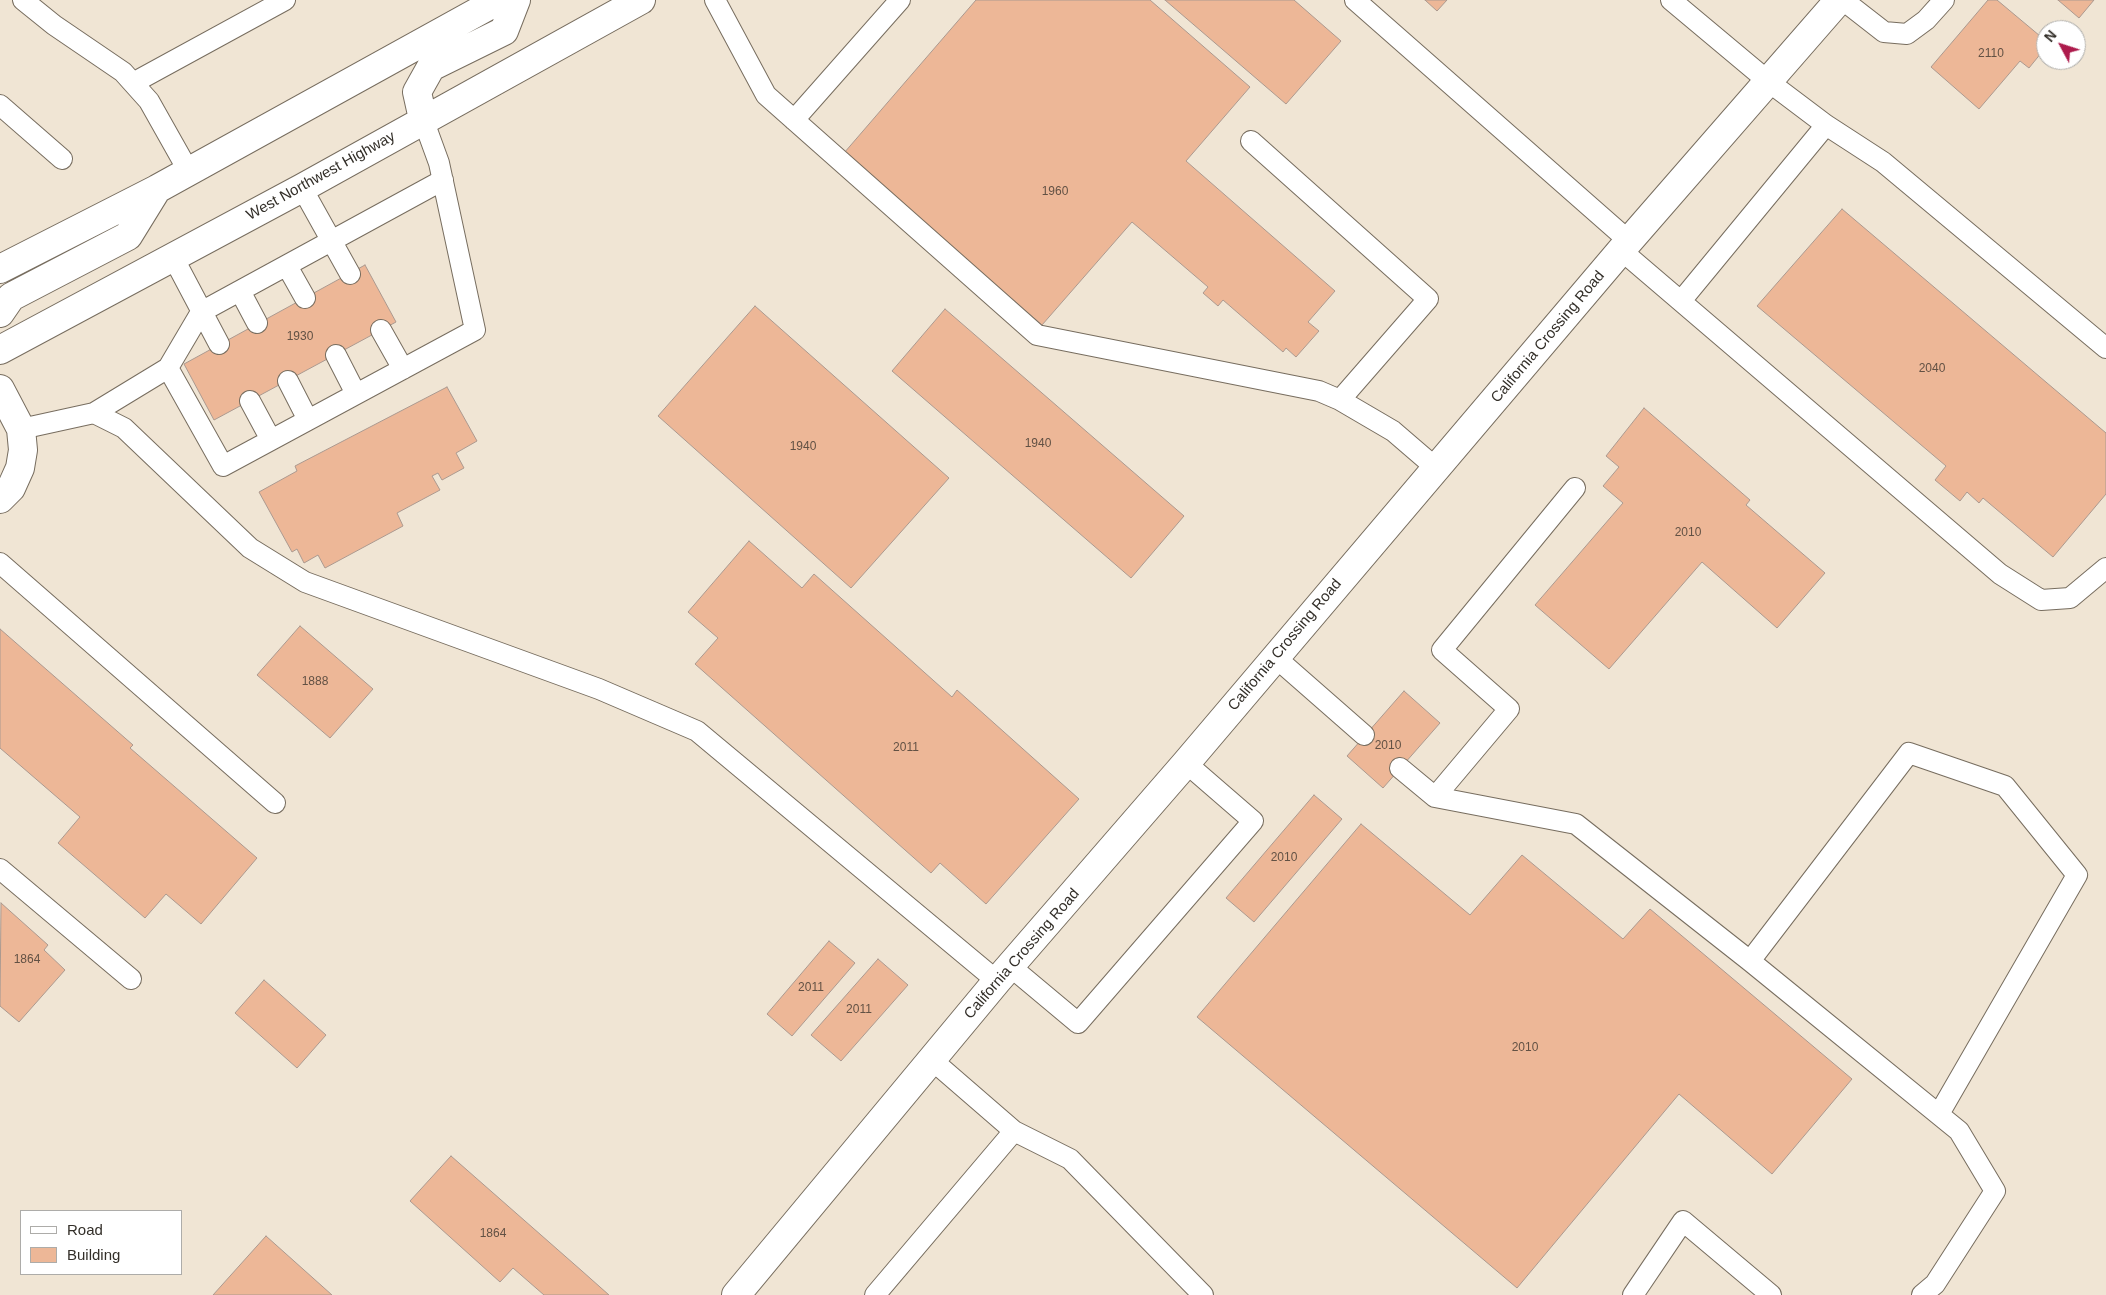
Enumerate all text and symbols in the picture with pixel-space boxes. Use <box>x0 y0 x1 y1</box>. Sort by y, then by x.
north arrow <box>2036 20 2086 70</box>
text: N <box>2041 27 2060 45</box>
house number: 2110 <box>1978 47 2004 61</box>
street label: West Northwest Highway <box>243 128 399 224</box>
house number: 1960 <box>1042 185 1068 199</box>
street label: California Crossing Road <box>1488 267 1608 407</box>
house number: 1930 <box>287 330 313 344</box>
house number: 2040 <box>1919 362 1945 376</box>
house number: 1940 <box>1025 437 1051 451</box>
house number: 1940 <box>790 440 816 454</box>
house number: 2010 <box>1675 526 1701 540</box>
street label: California Crossing Road <box>1225 575 1345 715</box>
house number: 1888 <box>302 675 328 689</box>
house number: 2010 <box>1375 739 1401 753</box>
house number: 2011 <box>893 741 919 755</box>
house number: 2010 <box>1271 851 1297 865</box>
street label: California Crossing Road <box>961 885 1083 1023</box>
house number: 1864 <box>14 953 40 967</box>
house number: 2011 <box>798 981 824 995</box>
house number: 2011 <box>846 1003 872 1017</box>
house number: 2010 <box>1512 1041 1538 1055</box>
legend <box>20 1210 182 1275</box>
text: Road <box>67 1221 103 1238</box>
house number: 1864 <box>480 1227 506 1241</box>
text: Building <box>67 1246 120 1263</box>

